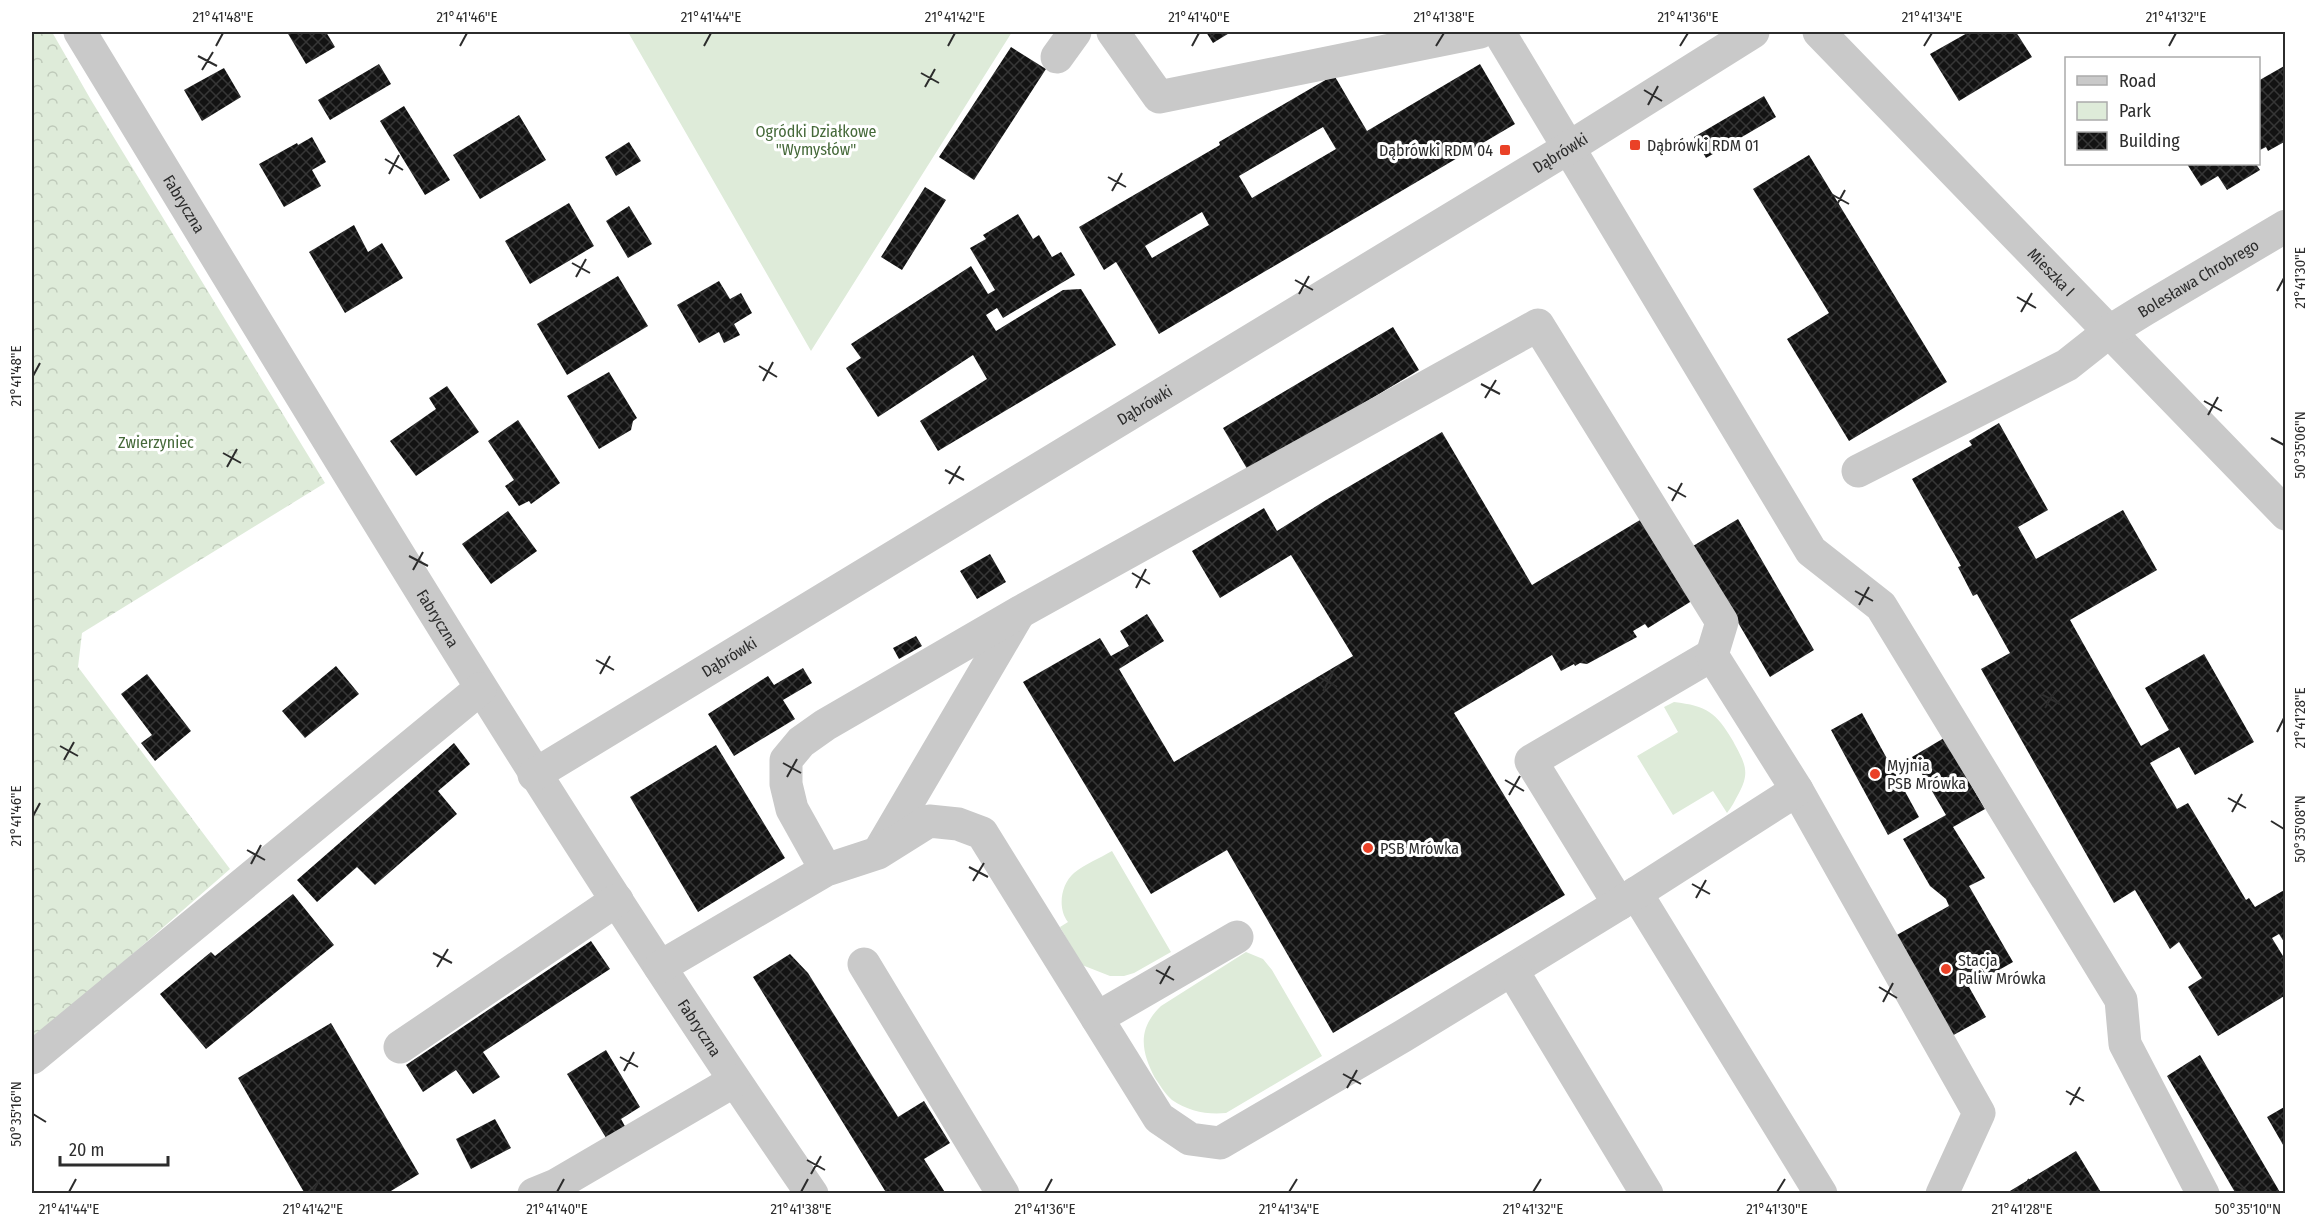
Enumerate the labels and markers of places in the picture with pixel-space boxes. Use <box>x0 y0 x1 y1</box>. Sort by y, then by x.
place label: Dąbrówki RDM 01 <box>1647 136 1759 156</box>
marker: Dąbrówki RDM 01 <box>1628 138 1642 152</box>
place label: Dąbrówki RDM 04 <box>1379 141 1493 161</box>
marker: Dąbrówki RDM 04 <box>1498 143 1512 157</box>
place label: Myjnia PSB Mrówka <box>1887 756 1966 793</box>
marker: Myjnia PSB Mrówka <box>1868 767 1882 781</box>
place label: PSB Mrówka <box>1380 839 1459 858</box>
marker: PSB Mrówka <box>1361 841 1375 855</box>
place label: Stacja Paliw Mrówka <box>1958 951 2046 988</box>
marker: Stacja Paliw Mrówka <box>1939 962 1953 976</box>

